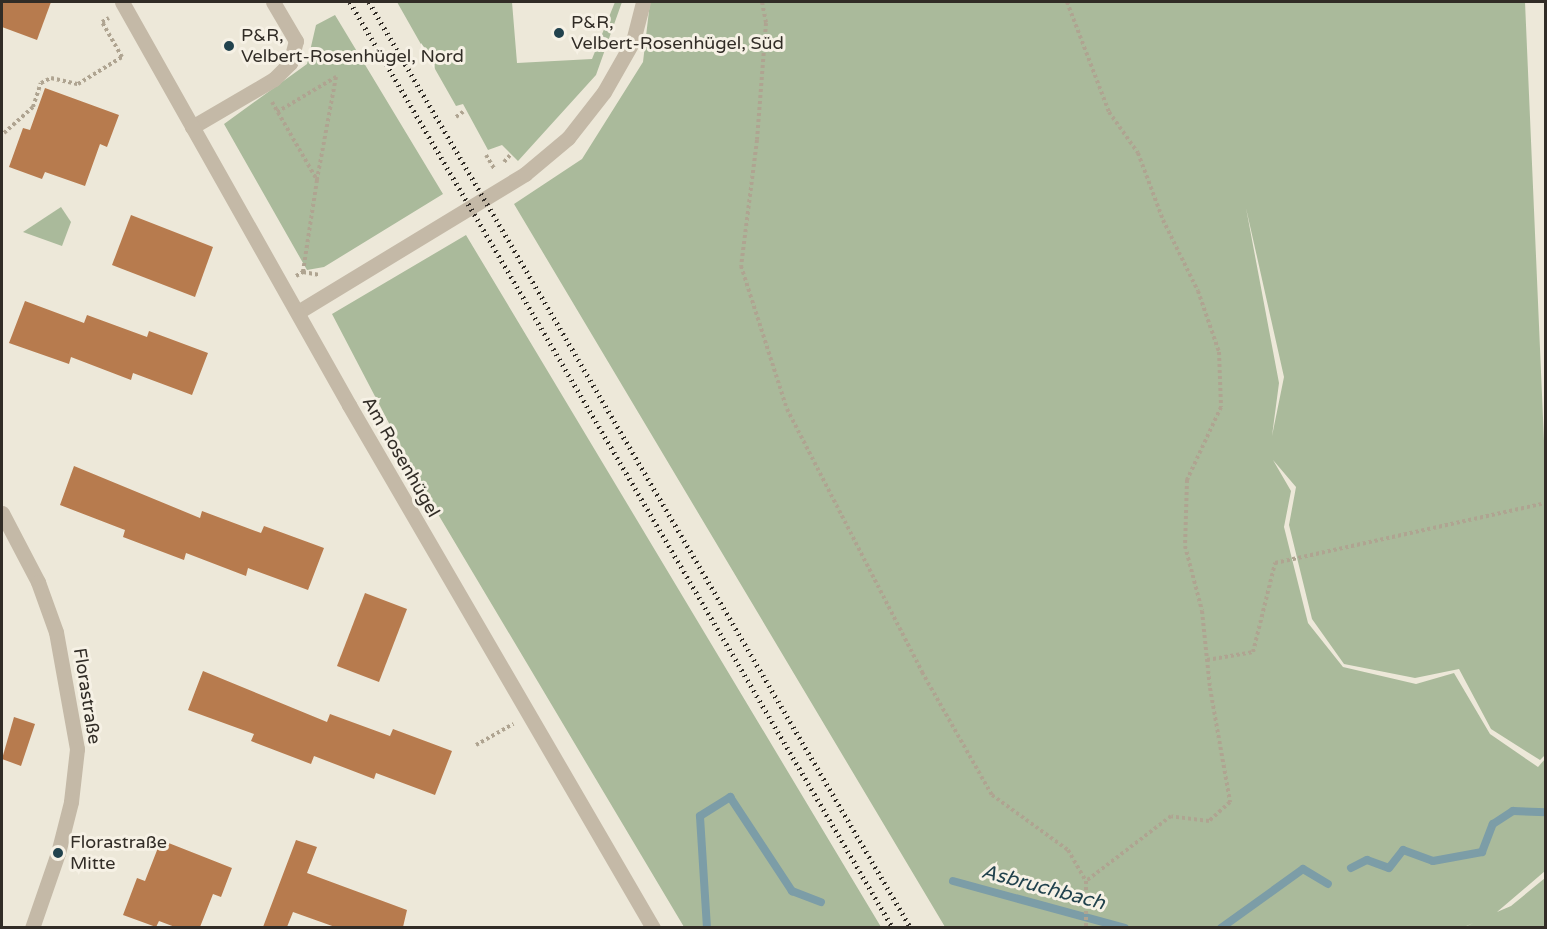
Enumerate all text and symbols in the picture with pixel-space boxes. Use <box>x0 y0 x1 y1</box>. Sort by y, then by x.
place label: P&R, Velbert-Rosenhügel, Süd <box>571 12 784 54</box>
place label: P&R, Velbert-Rosenhügel, Nord <box>241 25 464 68</box>
marker: P&R, Velbert-Rosenhügel, Süd <box>552 26 566 40</box>
marker: P&R, Velbert-Rosenhügel, Nord <box>222 39 236 53</box>
street label: Am Rosenhügel <box>358 393 444 521</box>
street label: Florastraße <box>69 646 105 746</box>
place label: Florastraße Mitte <box>70 832 167 874</box>
marker: Florastraße Mitte <box>51 846 65 860</box>
water label: Asbruchbach <box>979 860 1107 916</box>

